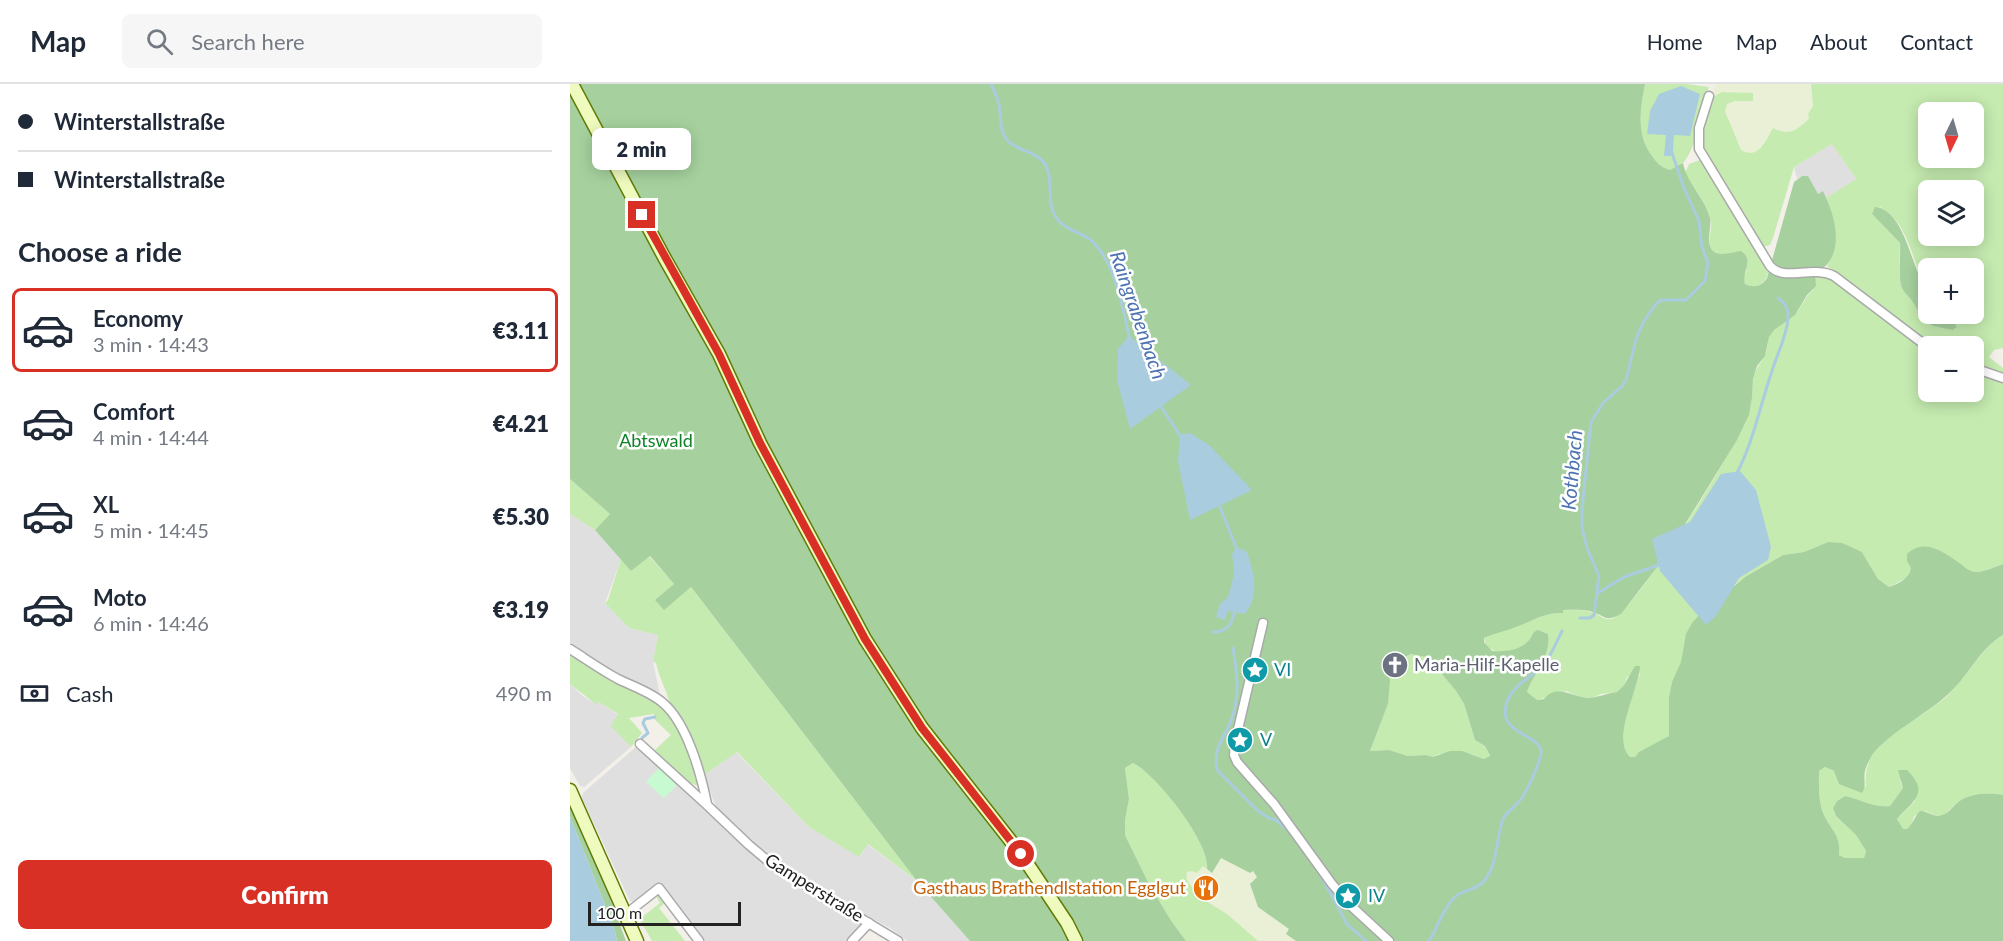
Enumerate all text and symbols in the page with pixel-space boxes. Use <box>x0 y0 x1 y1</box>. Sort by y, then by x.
search box <box>122 14 542 68</box>
text: Map <box>30 24 86 58</box>
icon: search <box>143 25 176 58</box>
text: Search here <box>191 28 305 55</box>
text: Home <box>1647 29 1703 54</box>
text: Map <box>1736 29 1777 54</box>
text: About <box>1810 29 1867 54</box>
text: Contact <box>1900 29 1973 54</box>
north arrow <box>1918 102 1984 168</box>
map controls <box>1918 102 1984 402</box>
text: Winterstallstraße <box>54 108 225 135</box>
callout: 2 min <box>592 128 692 170</box>
text: 2 min <box>617 137 666 161</box>
text: Winterstallstraße <box>54 166 225 193</box>
button: layers <box>1918 180 1984 246</box>
route end <box>628 201 655 228</box>
text: Choose a ride <box>18 235 182 268</box>
water label: Raingrabenbach <box>1106 247 1172 382</box>
button: + <box>1918 258 1984 324</box>
icon: car <box>21 303 75 357</box>
text: Economy <box>93 305 183 332</box>
text: €3.11 <box>493 317 549 344</box>
text: 3 min · 14:43 <box>93 332 209 356</box>
button: − <box>1918 336 1984 402</box>
icon: car <box>21 396 75 450</box>
text: Comfort <box>93 398 175 425</box>
text: €4.21 <box>493 410 549 437</box>
text: 4 min · 14:44 <box>93 425 209 449</box>
park label: Abtswald <box>619 429 693 451</box>
water label: Kothbach <box>1556 429 1586 511</box>
icon: car <box>21 489 75 543</box>
text: XL <box>93 491 119 518</box>
text: €5.30 <box>493 503 549 530</box>
text: 5 min · 14:45 <box>93 518 209 542</box>
icon: car <box>21 582 75 636</box>
text: Moto <box>93 584 147 611</box>
text: €3.19 <box>493 596 549 623</box>
text: 6 min · 14:46 <box>93 611 209 635</box>
church icon: Maria-Hilf-Kapelle <box>1380 650 1410 680</box>
place label: Maria-Hilf-Kapelle <box>1414 653 1559 675</box>
place icon: VI <box>1240 655 1270 685</box>
place label: VI <box>1274 658 1291 680</box>
icon: cash <box>18 677 51 710</box>
text: Cash <box>66 680 113 707</box>
text: 490 m <box>496 681 552 705</box>
place icon: V <box>1225 725 1255 755</box>
place label: V <box>1260 728 1273 750</box>
route start <box>1007 840 1034 867</box>
street label: Gamperstraße <box>761 848 868 926</box>
button: Confirm <box>18 860 552 929</box>
restaurant icon: Gasthaus Brathendlstation Egglgut <box>1191 873 1221 903</box>
place label: Gasthaus Brathendlstation Egglgut <box>913 876 1187 898</box>
place icon: IV <box>1333 881 1363 911</box>
place label: IV <box>1368 884 1386 906</box>
scale bar <box>588 899 741 926</box>
text: 100 m <box>597 903 642 922</box>

